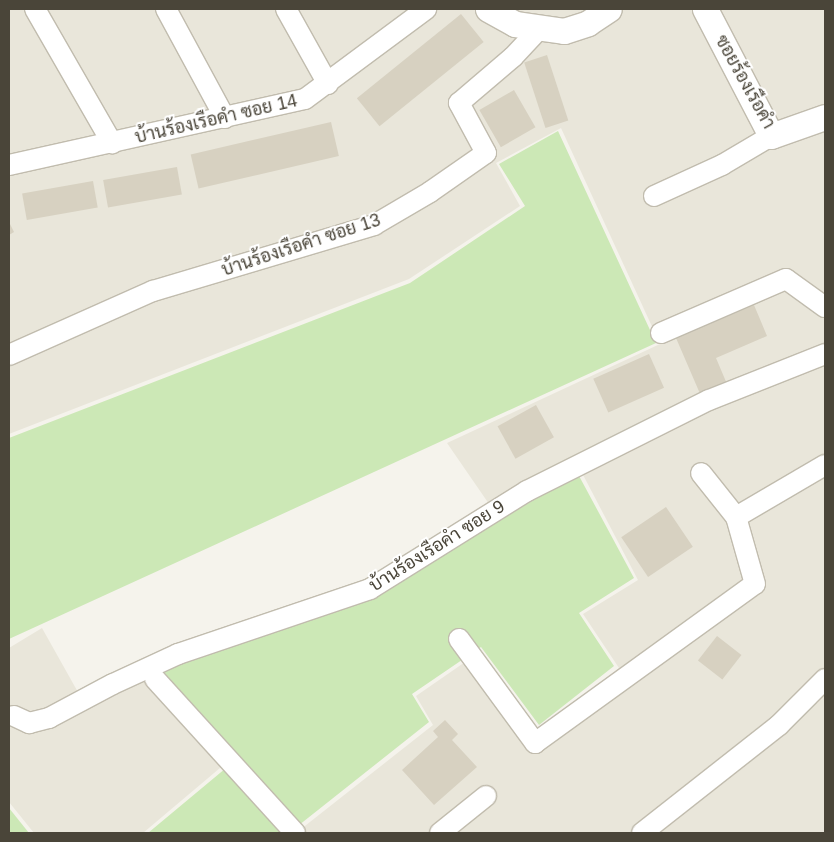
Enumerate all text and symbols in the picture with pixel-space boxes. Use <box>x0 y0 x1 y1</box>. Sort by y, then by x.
street label: ซอยร้องเรือคำ <box>710 31 780 133</box>
street label: บ้านร้องเรือคำ ซอย 14 <box>133 90 299 148</box>
street label: บ้านร้องเรือคำ ซอย 13 <box>219 209 383 281</box>
street label: บ้านร้องเรือคำ ซอย 9 <box>365 496 509 596</box>

